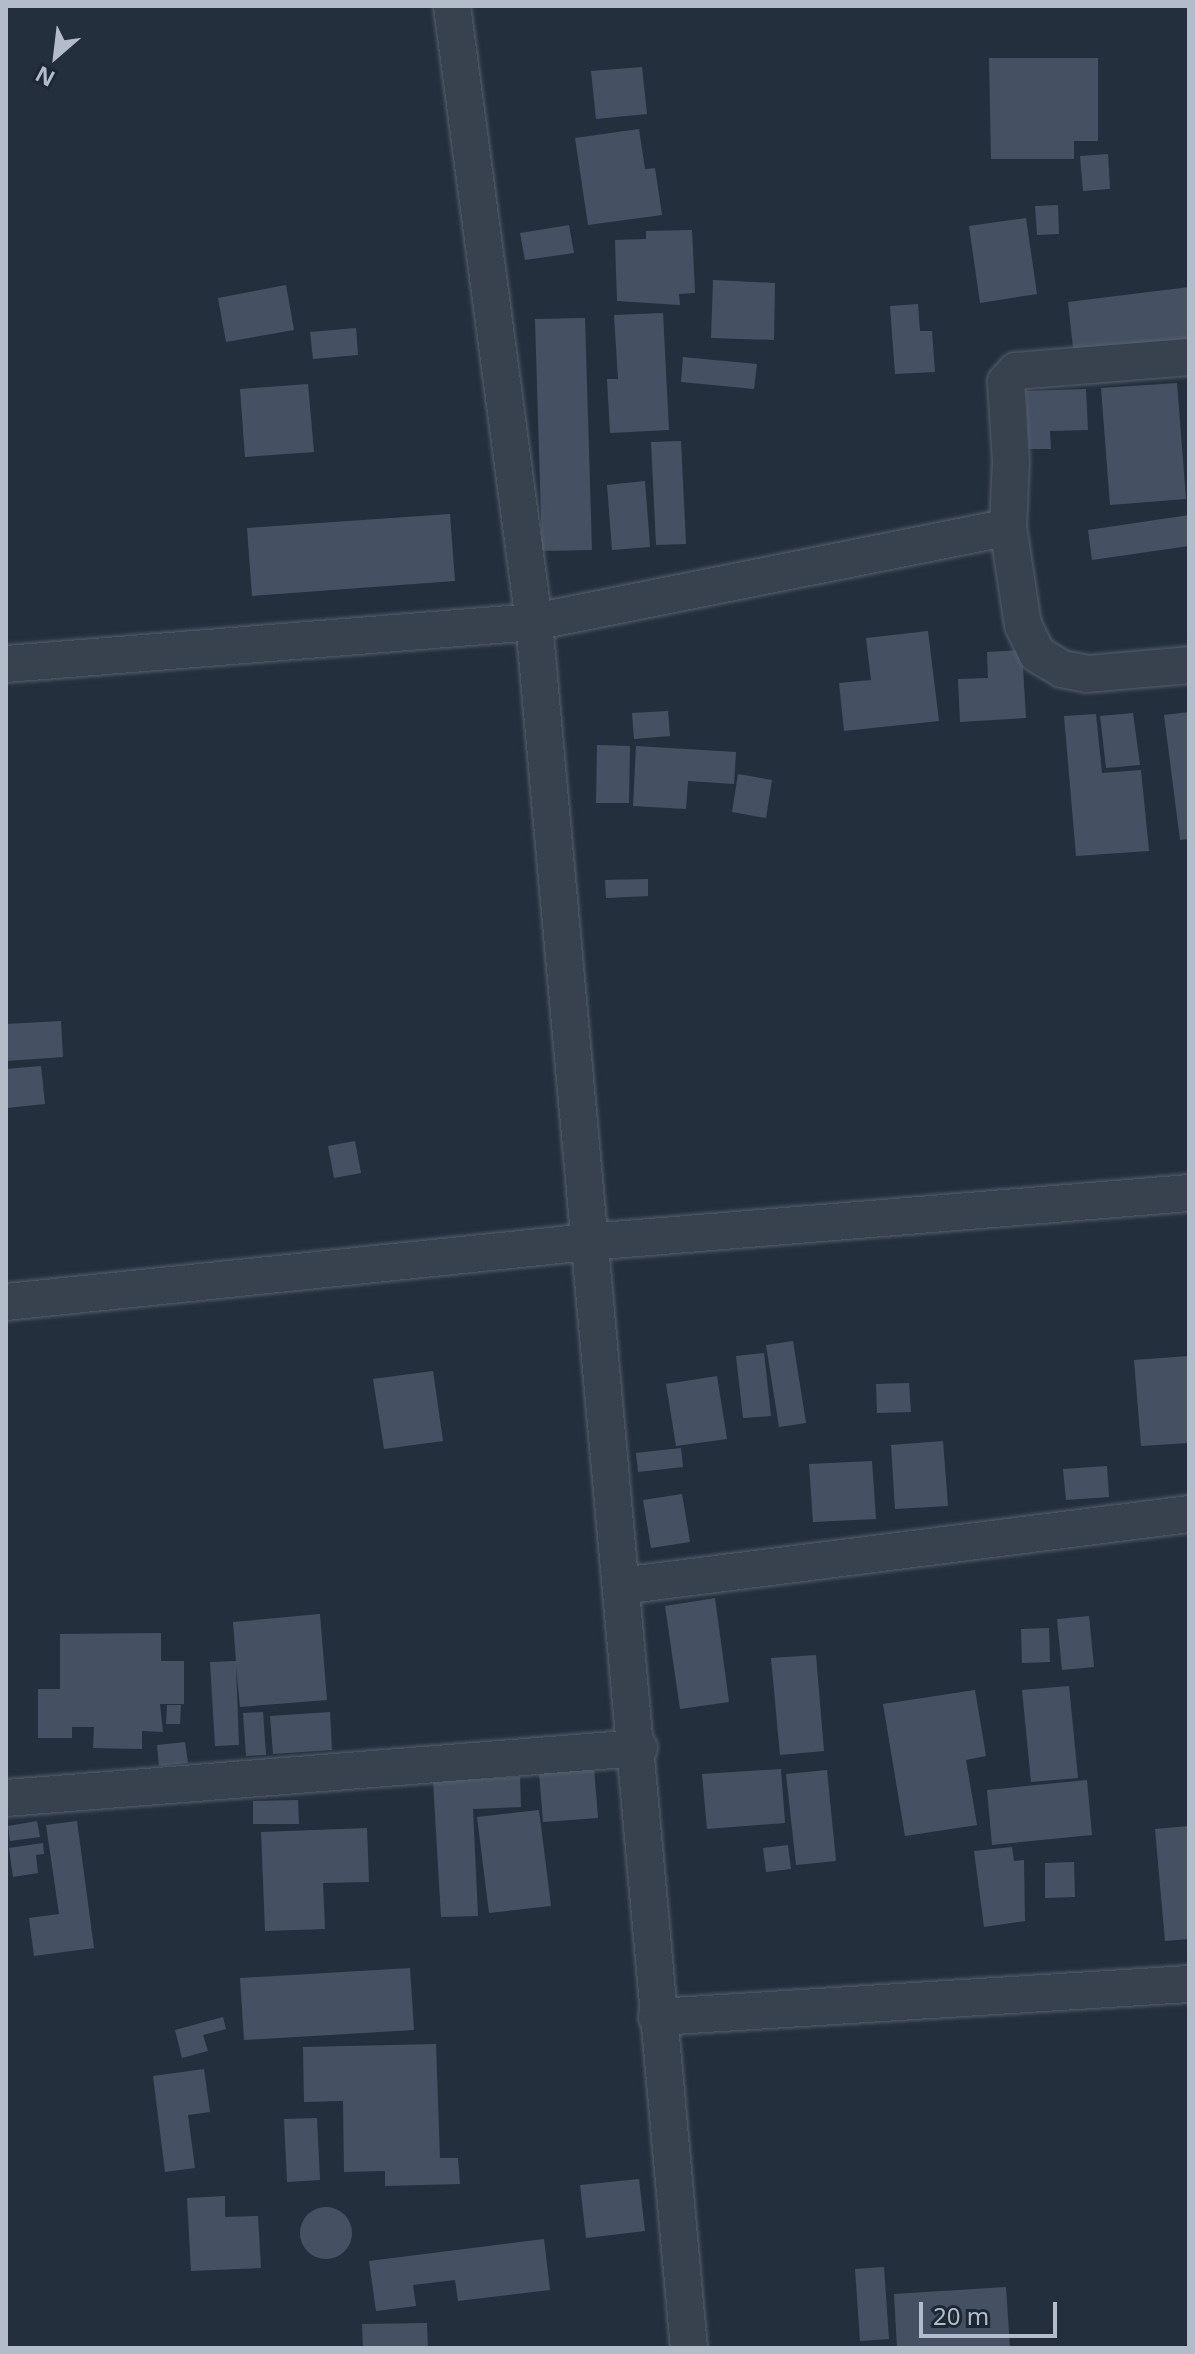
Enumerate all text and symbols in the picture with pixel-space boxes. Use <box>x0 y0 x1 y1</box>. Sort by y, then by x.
north arrow <box>16 16 96 96</box>
text: N <box>30 60 60 95</box>
scale bar <box>923 2286 1061 2336</box>
text: 20 m <box>933 2299 989 2332</box>

